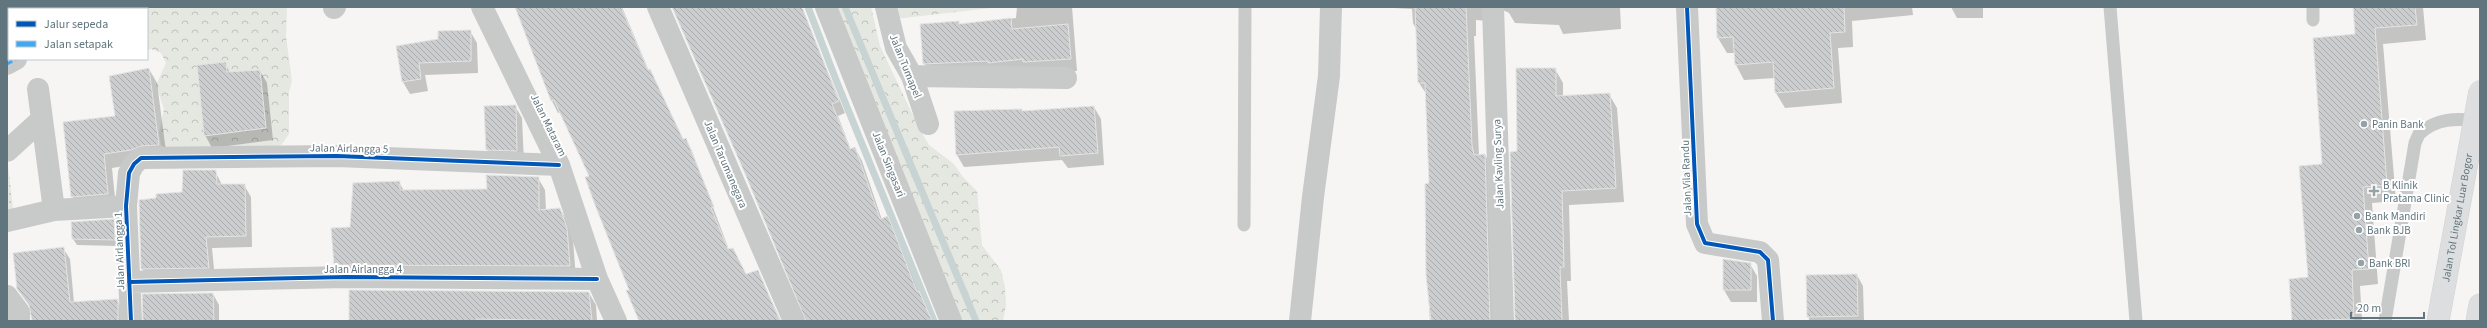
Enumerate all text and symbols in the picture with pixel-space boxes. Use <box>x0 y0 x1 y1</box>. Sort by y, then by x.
legend <box>8 8 148 60</box>
text: Jalur sepeda <box>44 16 108 33</box>
street label: Jalan Tumapel <box>886 32 925 101</box>
text: Jalan setapak <box>44 36 113 53</box>
street label: Jalan Mataram <box>527 91 570 159</box>
place label: Panin Bank <box>2372 117 2424 132</box>
street label: Jalan Tarumanegara <box>700 118 751 210</box>
street label: Jalan Kavling Surya <box>1489 119 1508 209</box>
marker: Panin Bank <box>2359 119 2369 129</box>
street label: Jalan Singasari <box>869 129 909 199</box>
street label: Jalan Airlangga 5 <box>310 140 388 157</box>
street label: Jalan Vila Randu <box>1678 140 1695 216</box>
street label: Jalan Tol Lingkar Luar Bogor <box>2438 152 2476 283</box>
place label: B Klinik Pratama Clinic <box>2383 178 2450 206</box>
marker: B Klinik Pratama Clinic <box>2368 185 2380 197</box>
place label: Bank Mandiri <box>2365 209 2426 224</box>
marker: Bank Mandiri <box>2352 211 2362 221</box>
street label: Jalan Airlangga 1 <box>111 212 128 290</box>
place label: Bank BJB <box>2367 223 2411 238</box>
marker: Bank BJB <box>2354 225 2364 235</box>
place label: Bank BRI <box>2369 256 2410 271</box>
marker: Bank BRI <box>2356 258 2366 268</box>
street label: Jalan Airlangga 4 <box>324 262 403 277</box>
scale bar <box>2351 294 2424 320</box>
text: 20 m <box>2357 300 2381 317</box>

